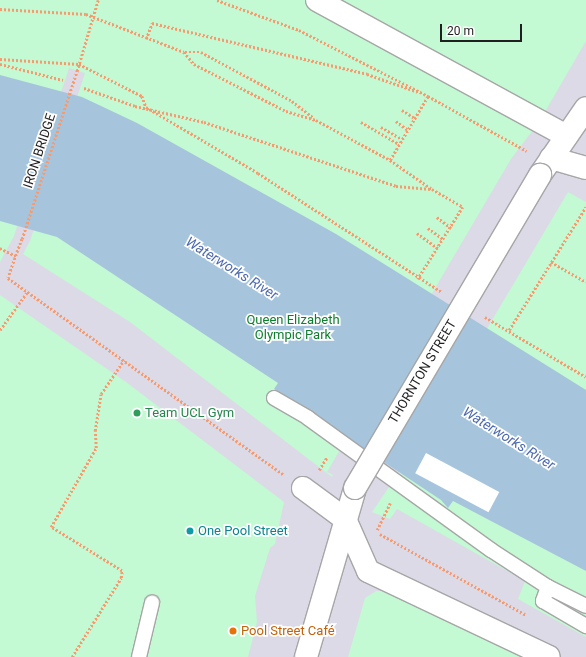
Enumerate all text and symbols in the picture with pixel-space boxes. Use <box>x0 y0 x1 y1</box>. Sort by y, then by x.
scale bar <box>442 16 524 42</box>
text: 20 m <box>447 24 474 38</box>
street label: IRON BRIDGE <box>21 112 59 190</box>
water label: Waterworks River <box>183 233 281 303</box>
park label: Queen Elizabeth Olympic Park <box>246 313 340 344</box>
street label: THORNTON STREET <box>386 317 460 427</box>
water label: Waterworks River <box>460 403 558 473</box>
place label: Team UCL Gym <box>145 405 234 421</box>
marker: Team UCL Gym <box>132 408 142 418</box>
place label: One Pool Street <box>198 523 288 539</box>
marker: One Pool Street <box>185 526 195 536</box>
place label: Pool Street Café <box>241 623 335 639</box>
marker: Pool Street Café <box>228 626 238 636</box>

